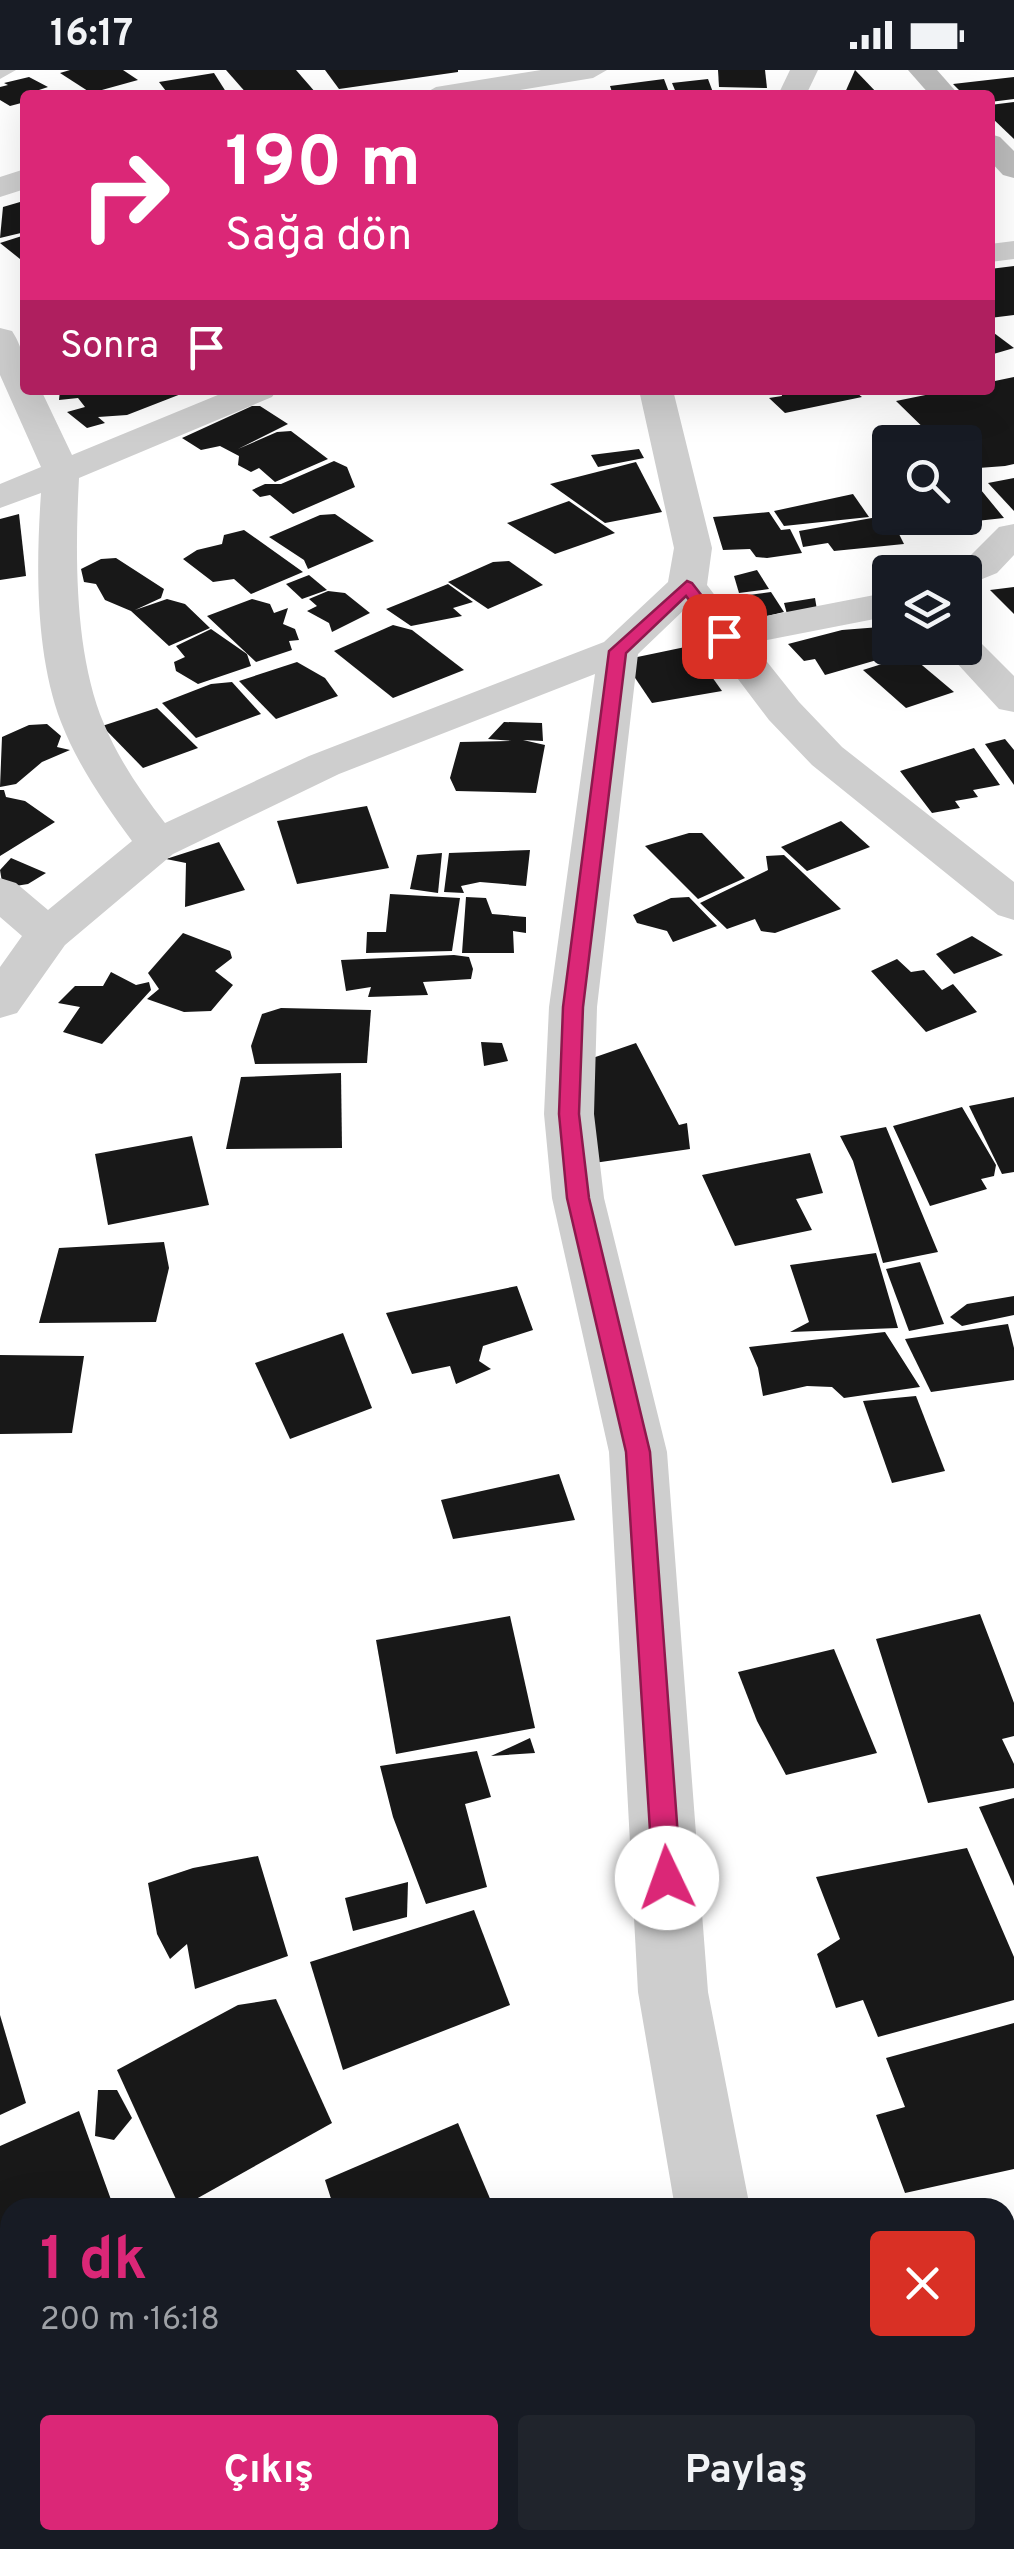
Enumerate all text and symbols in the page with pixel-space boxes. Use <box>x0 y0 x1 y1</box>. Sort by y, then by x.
text: 16:17 <box>50 11 133 60</box>
text: 190 m <box>225 122 421 211</box>
icon: right <box>60 130 190 260</box>
text: Sağa dön <box>225 209 412 266</box>
icon: arrive <box>179 320 234 375</box>
text: Sonra <box>60 323 159 372</box>
map controls <box>872 425 982 665</box>
button: search <box>872 425 982 535</box>
button: layers <box>872 555 982 665</box>
pin <box>682 594 767 679</box>
icon: arrive <box>697 609 752 664</box>
position arrow <box>615 1826 719 1930</box>
text: 1 dk <box>40 2225 147 2301</box>
button: close <box>870 2231 975 2336</box>
text: 200 m · 16:18 <box>40 2301 220 2341</box>
button: Çıkış <box>40 2415 498 2530</box>
button: Paylaş <box>518 2415 975 2530</box>

